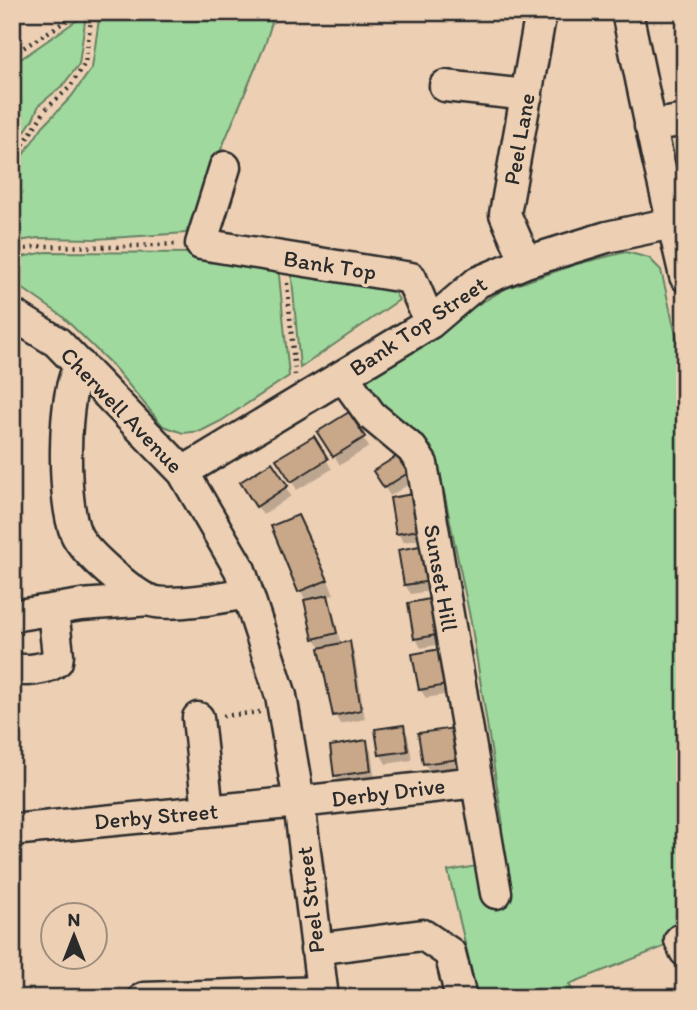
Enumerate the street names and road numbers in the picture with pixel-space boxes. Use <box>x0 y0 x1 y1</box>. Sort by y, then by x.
street label: Peel Lane <box>497 91 541 187</box>
street label: Bank Top <box>282 244 378 286</box>
street label: Bank Top Street <box>344 270 492 382</box>
street label: Cherwell Avenue <box>55 341 189 479</box>
street label: Sunset Hill <box>418 522 464 634</box>
street label: Derby Drive <box>329 771 447 813</box>
street label: Derby Street <box>93 797 219 835</box>
street label: Peel Street <box>290 845 330 955</box>

